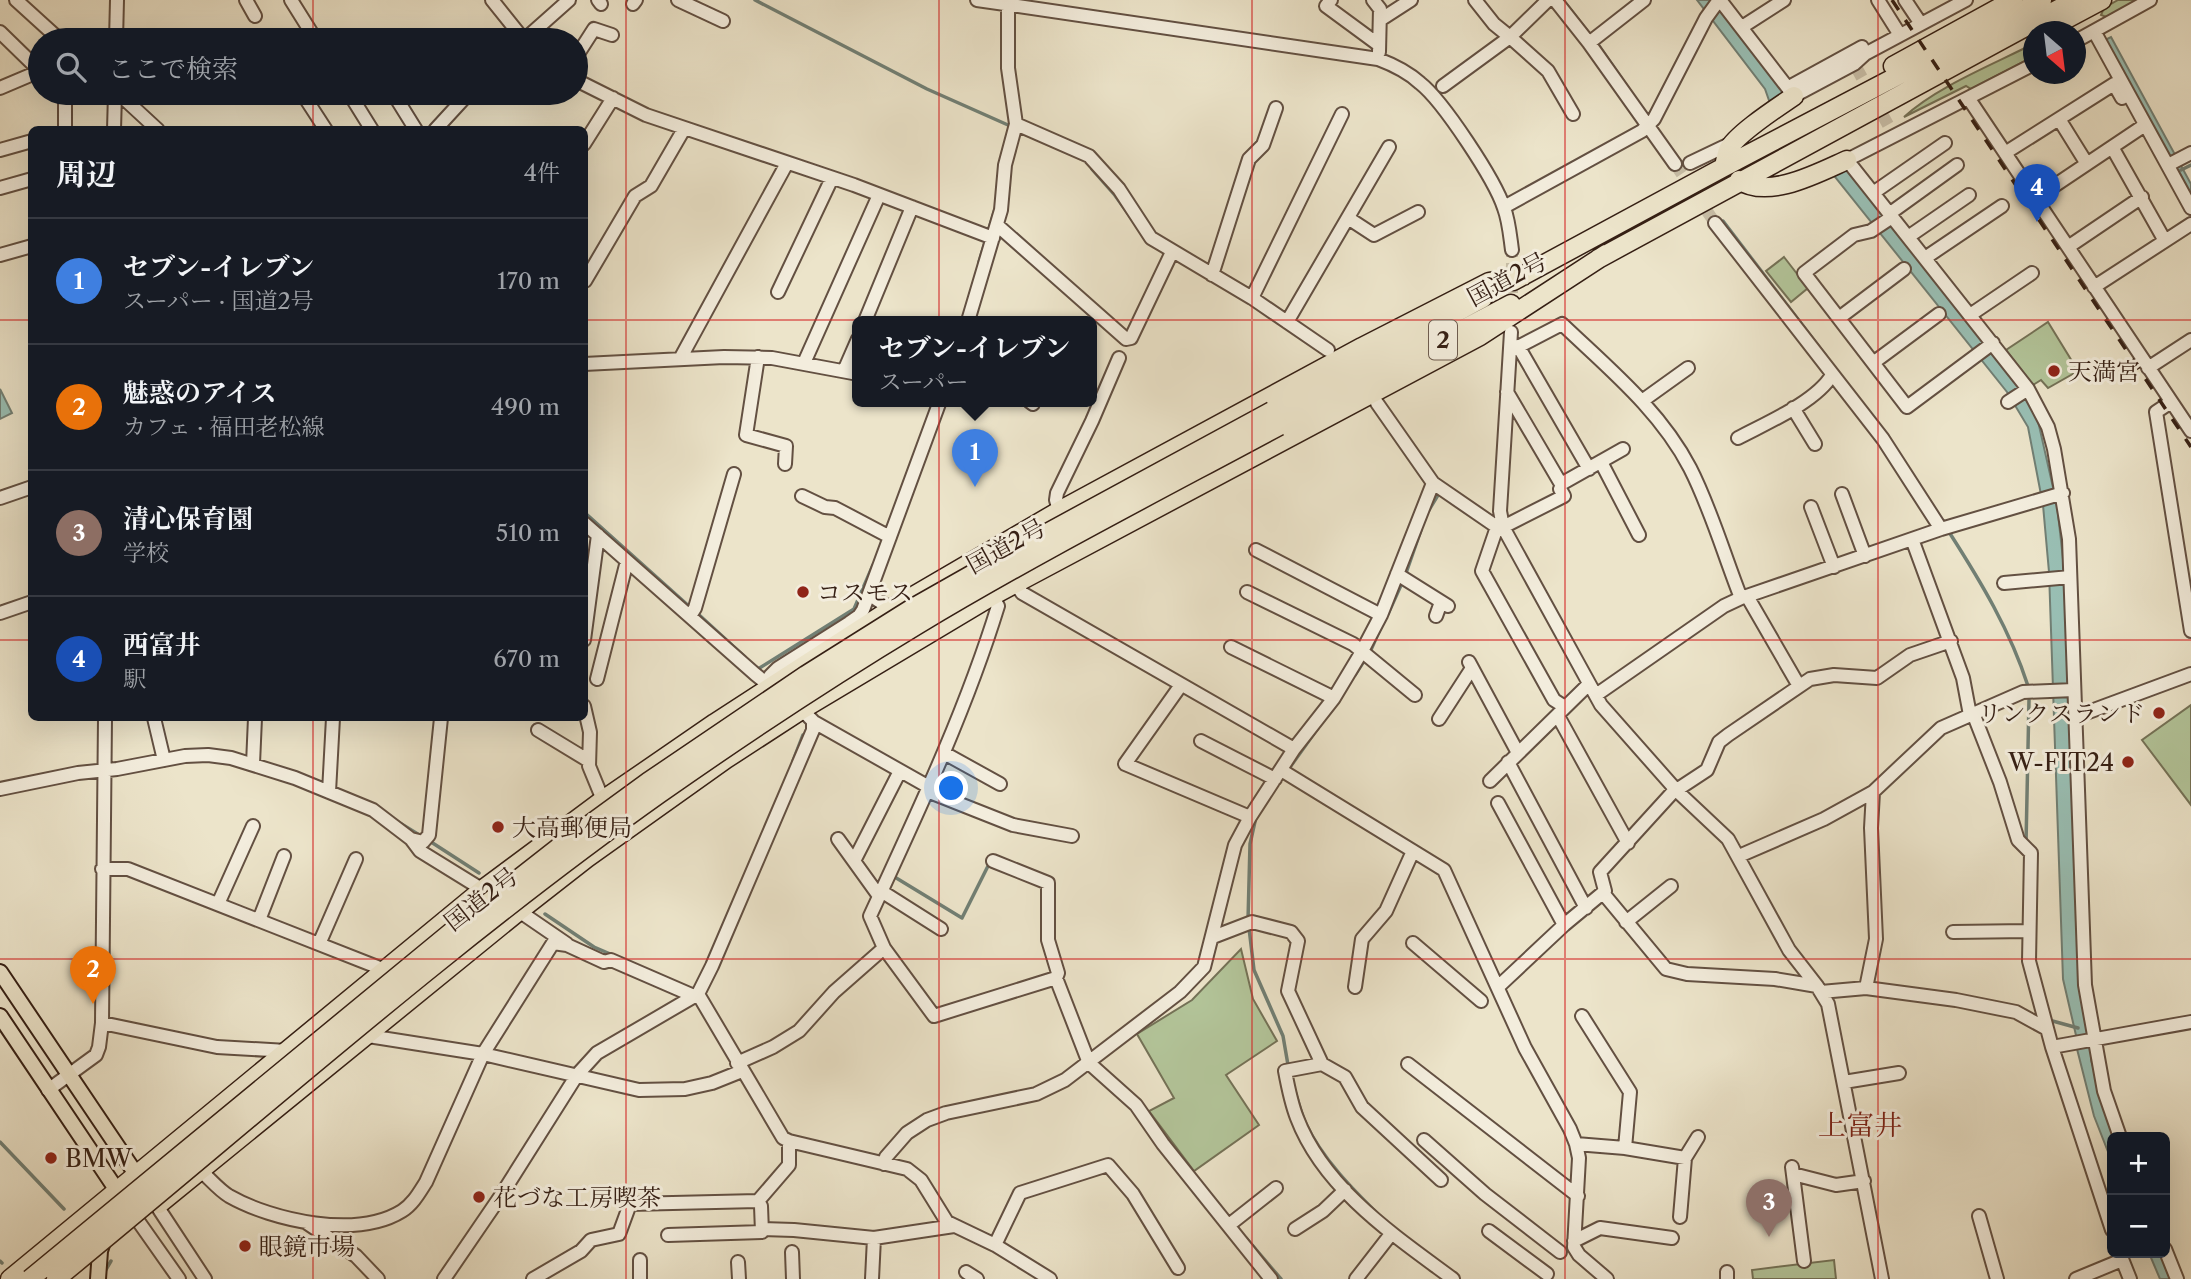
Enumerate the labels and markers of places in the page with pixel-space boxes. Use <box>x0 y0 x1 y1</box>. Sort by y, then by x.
pin: 4 <box>2014 164 2060 222</box>
place label: 天満宮 <box>2068 357 2140 386</box>
marker: 天満宮 <box>2046 363 2062 379</box>
pin: 1 <box>952 429 998 487</box>
place label: コスモス <box>817 578 913 607</box>
marker: コスモス <box>795 584 811 600</box>
place label: リンクスランド <box>1978 699 2145 728</box>
marker: リンクスランド <box>2151 705 2167 721</box>
place label: W-FIT24 <box>2007 748 2114 777</box>
marker: W-FIT24 <box>2120 754 2136 770</box>
place label: 大高郵便局 <box>512 813 632 842</box>
marker: 大高郵便局 <box>490 819 506 835</box>
pin: 2 <box>70 946 116 1004</box>
place label: BMW <box>65 1144 133 1173</box>
marker: BMW <box>43 1150 59 1166</box>
pin: 3 <box>1746 1179 1792 1237</box>
place label: 花づな工房喫茶 <box>493 1183 661 1212</box>
marker: 花づな工房喫茶 <box>471 1189 487 1205</box>
place label: 眼鏡市場 <box>259 1232 355 1261</box>
marker: 眼鏡市場 <box>237 1238 253 1254</box>

